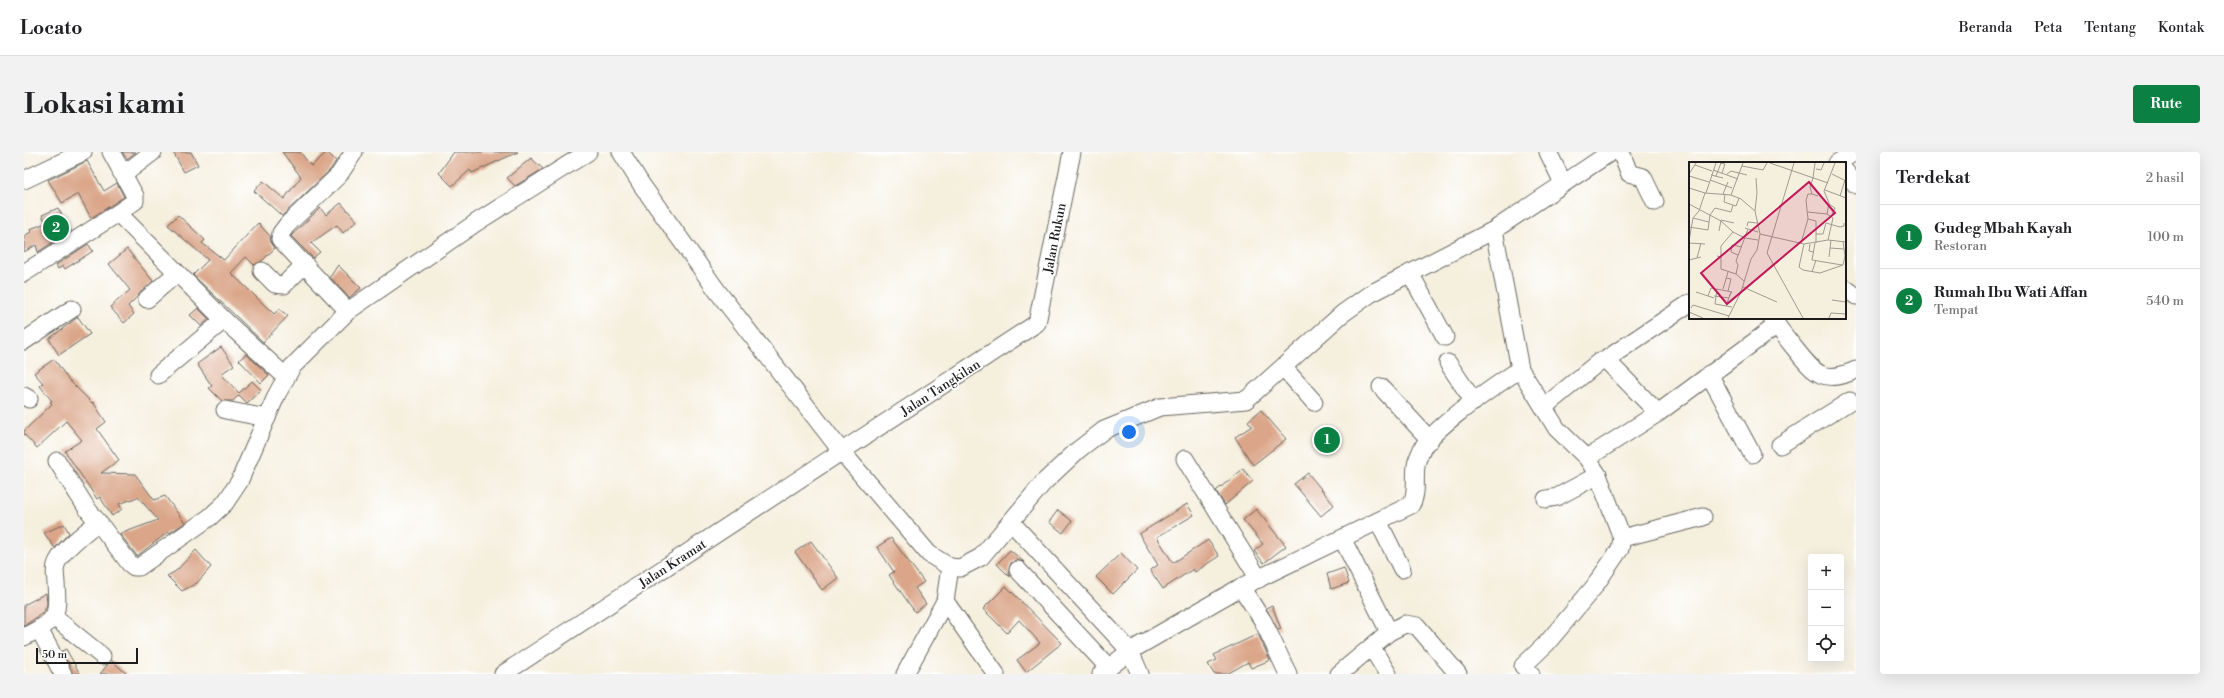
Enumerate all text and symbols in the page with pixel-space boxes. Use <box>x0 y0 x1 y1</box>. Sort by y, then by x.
text: Locato <box>20 16 82 40</box>
text: Beranda <box>1959 19 2012 37</box>
text: Peta <box>2034 19 2062 37</box>
text: Tentang <box>2084 19 2136 37</box>
text: Kontak <box>2158 19 2204 37</box>
button: Rute <box>2133 85 2200 123</box>
text: Lokasi kami <box>24 87 185 122</box>
inset map <box>1689 162 1846 319</box>
text: Terdekat <box>1896 167 1970 189</box>
text: 2 hasil <box>2146 170 2184 186</box>
street label: Jalan Rukun <box>1040 201 1070 276</box>
pin: 2 <box>43 213 69 243</box>
text: Gudeg Mbah Kayah <box>1934 219 2072 238</box>
text: 1 <box>1906 229 1912 245</box>
text: 100 m <box>2148 229 2184 245</box>
text: Restoran <box>1934 238 1987 254</box>
text: Rumah Ibu Wati Affan <box>1934 283 2087 302</box>
text: 2 <box>1905 293 1913 309</box>
text: 540 m <box>2146 293 2184 309</box>
text: Tempat <box>1934 302 1979 318</box>
street label: Jalan Tangkilan <box>897 356 984 420</box>
your location <box>1119 422 1139 442</box>
pin: 1 <box>1314 425 1340 455</box>
street label: Jalan Kramat <box>635 536 710 592</box>
map controls <box>1808 554 1844 662</box>
button: + <box>1808 554 1844 590</box>
button: − <box>1808 590 1844 626</box>
button: locate <box>1808 626 1844 662</box>
scale bar <box>36 646 138 665</box>
text: 50 m <box>42 648 67 662</box>

